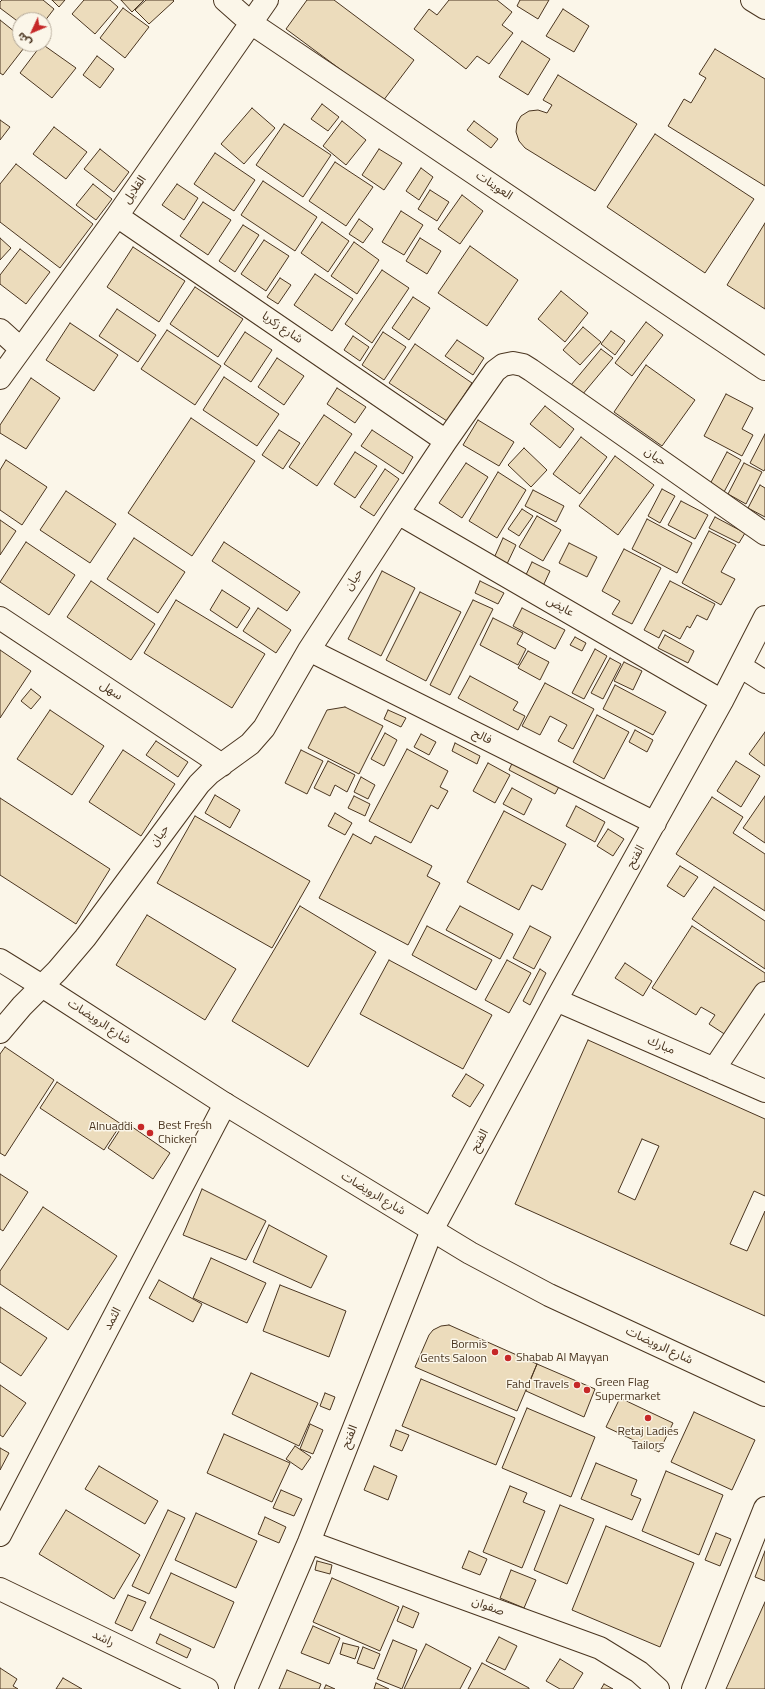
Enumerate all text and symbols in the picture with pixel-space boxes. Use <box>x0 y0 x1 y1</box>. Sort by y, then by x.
north arrow <box>12 12 52 52</box>
text: ش <box>13 29 35 51</box>
street label: العوينات <box>473 169 515 203</box>
street label: القلايل <box>120 173 150 207</box>
street label: شارع زكريا <box>259 309 305 347</box>
street label: حيان <box>641 444 669 470</box>
street label: حيان <box>342 566 366 594</box>
street label: عايض <box>544 593 576 621</box>
street label: سهل <box>97 678 125 704</box>
street label: فالح <box>470 726 494 748</box>
street label: حيان <box>147 822 173 850</box>
street label: الفتح <box>624 843 648 871</box>
street label: شارع الرويضات <box>65 996 133 1048</box>
street label: مبارك <box>645 1034 677 1058</box>
place label: Best Fresh Chicken <box>158 1119 212 1147</box>
place label: Alnuaddi <box>89 1120 133 1134</box>
marker: Alnuaddi <box>136 1122 146 1132</box>
street label: الفتح <box>468 1127 492 1155</box>
marker: Best Fresh Chicken <box>145 1128 155 1138</box>
street label: شارع الرويضات <box>338 1169 408 1219</box>
street label: الثمد <box>101 1305 125 1333</box>
street label: شارع الرويضات <box>623 1324 695 1368</box>
place label: Bormis Gents Saloon <box>420 1338 487 1366</box>
marker: Bormis Gents Saloon <box>490 1347 500 1357</box>
place label: Shabab Al Mayyan <box>516 1351 609 1365</box>
marker: Shabab Al Mayyan <box>503 1353 513 1363</box>
place label: Green Flag Supermarket <box>595 1376 660 1404</box>
place label: Fahd Travels <box>506 1378 569 1392</box>
marker: Fahd Travels <box>572 1380 582 1390</box>
marker: Green Flag Supermarket <box>582 1385 592 1395</box>
marker: Retaj Ladies Tailors <box>643 1413 653 1423</box>
street label: الفتح <box>339 1423 361 1451</box>
place label: Retaj Ladies Tailors <box>617 1425 679 1453</box>
street label: صفوان <box>470 1595 506 1619</box>
street label: راشد <box>90 1628 116 1650</box>

